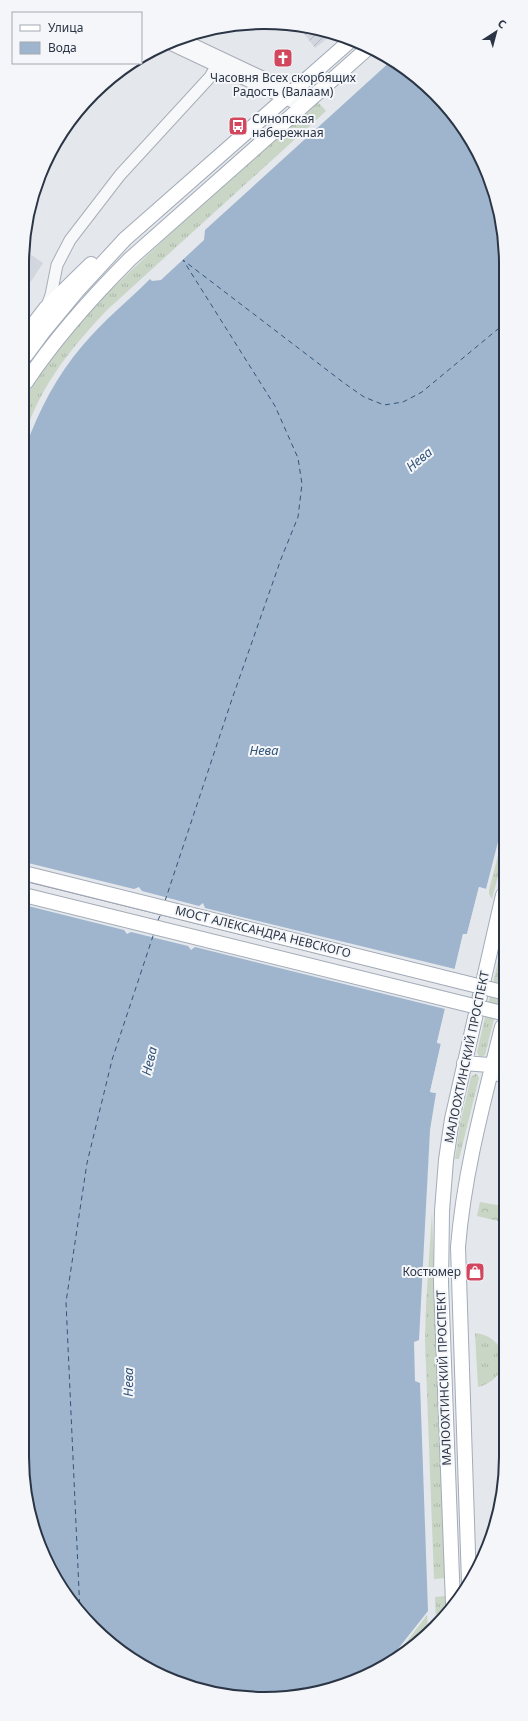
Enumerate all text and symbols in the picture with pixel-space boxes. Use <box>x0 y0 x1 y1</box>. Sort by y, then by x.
legend <box>12 12 142 64</box>
north arrow <box>476 12 516 52</box>
text: С <box>495 15 509 32</box>
text: Улица <box>48 19 83 36</box>
text: Вода <box>48 39 77 56</box>
church icon: Часовня Всех скорбящих Радость (Валаам) <box>272 47 294 69</box>
place label: Часовня Всех скорбящих Радость (Валаам) <box>210 69 357 100</box>
place label: Синопская набережная <box>252 110 324 141</box>
bus stop icon: Синопская набережная <box>227 115 249 137</box>
water label: Нева <box>402 442 436 475</box>
water label: Нева <box>249 741 279 759</box>
street label: МОСТ АЛЕКСАНДРА НЕВСКОГО <box>174 901 353 962</box>
street label: МАЛООХТИНСКИЙ ПРОСПЕКТ <box>440 969 493 1145</box>
water label: Нева <box>137 1044 161 1077</box>
shop icon: Костюмер <box>464 1261 486 1283</box>
place label: Костюмер <box>402 1263 461 1280</box>
street label: МАЛООХТИНСКИЙ ПРОСПЕКТ <box>432 1290 455 1466</box>
water label: Нева <box>119 1367 137 1397</box>

